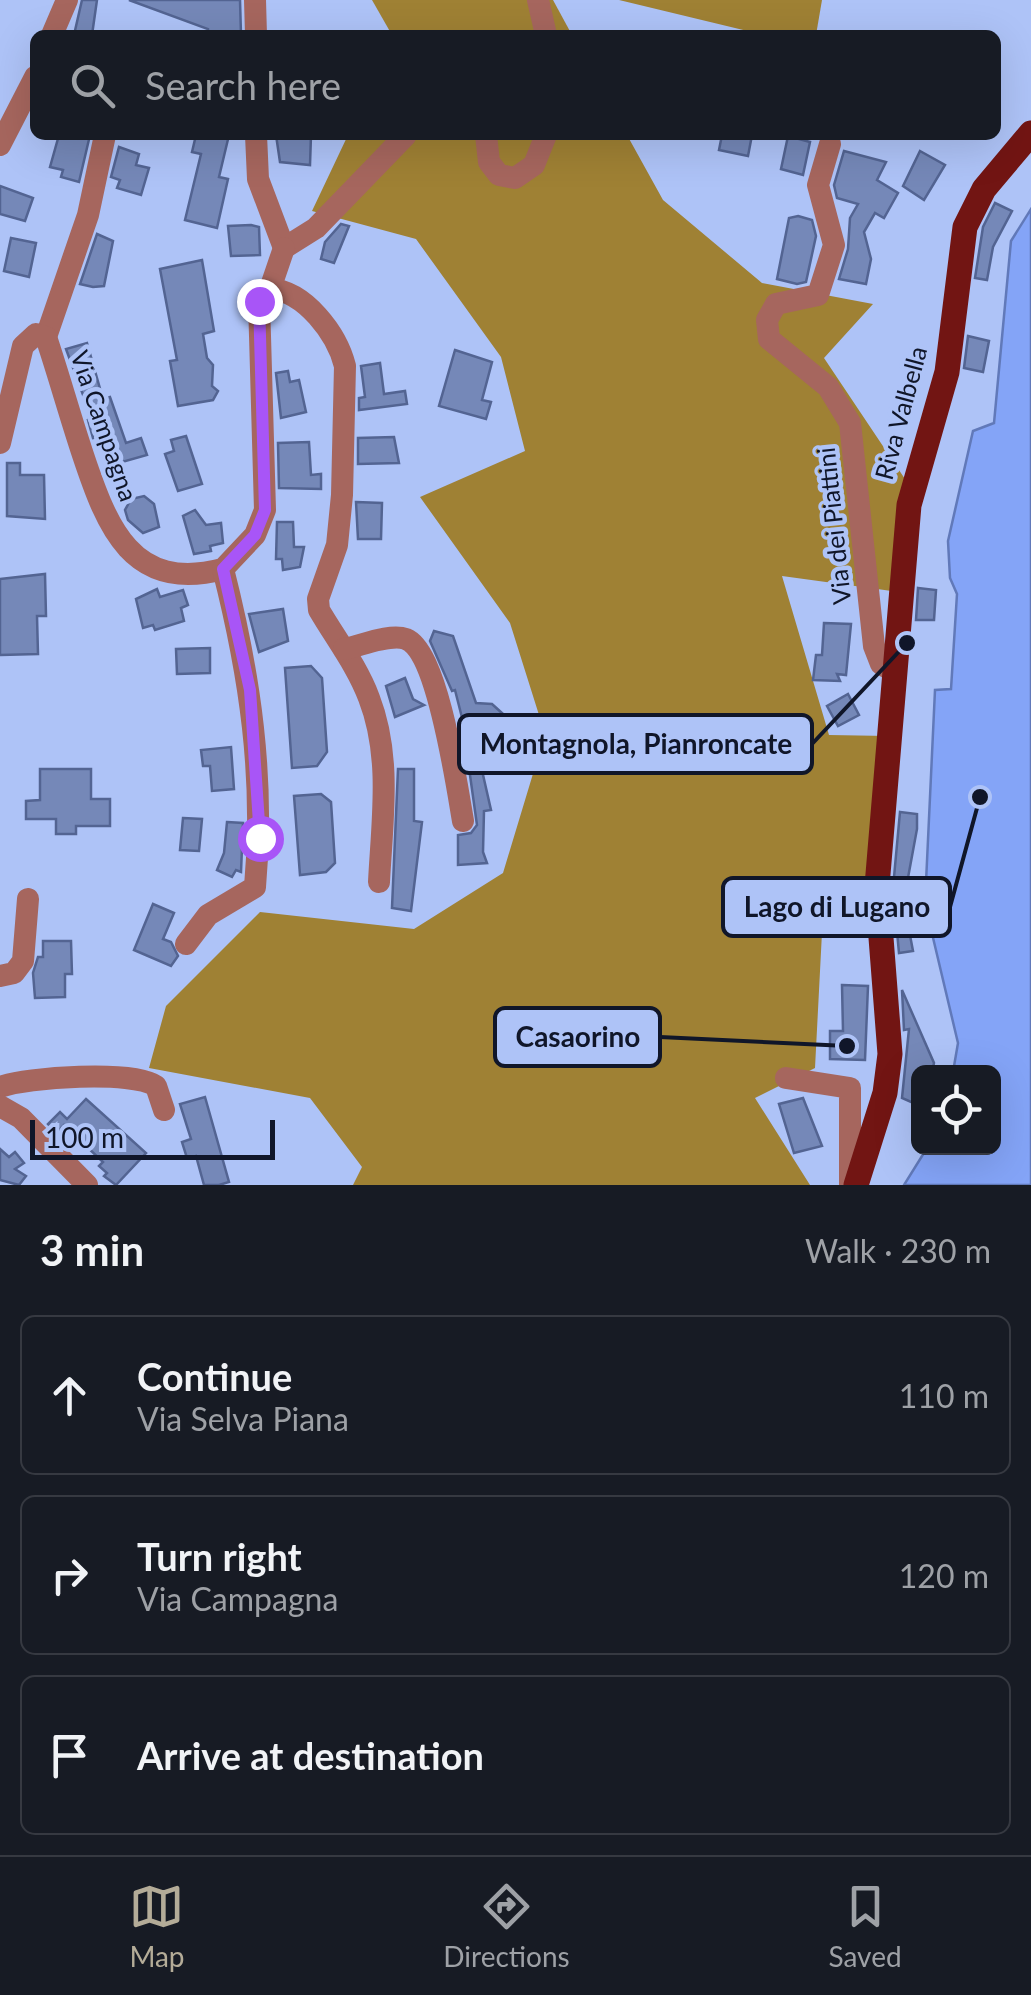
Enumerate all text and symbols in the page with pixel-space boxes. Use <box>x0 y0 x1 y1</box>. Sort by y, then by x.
search box <box>30 30 1001 140</box>
icon: search <box>65 58 120 113</box>
text: Search here <box>145 62 341 108</box>
route end <box>237 279 283 325</box>
street label: Riva Valbella <box>868 343 932 483</box>
street label: Via Campagna <box>65 346 145 505</box>
street label: Via dei Piattini <box>810 446 856 606</box>
callout: Montagnola, Pianroncate <box>459 715 812 773</box>
text: Montagnola, Pianroncate <box>480 726 792 760</box>
route start <box>238 816 284 862</box>
callout: Lago di Lugano <box>723 878 950 936</box>
text: Lago di Lugano <box>744 889 930 923</box>
callout: Casaorino <box>495 1008 660 1066</box>
text: Casaorino <box>516 1019 640 1053</box>
map controls <box>911 1065 1001 1155</box>
button: locate <box>911 1065 1001 1155</box>
scale bar <box>30 1115 275 1160</box>
text: 100 m <box>45 1120 124 1154</box>
text: 3 min <box>40 1225 144 1275</box>
text: Walk · 230 m <box>805 1231 991 1270</box>
text: Continue <box>137 1353 292 1399</box>
icon: ahead <box>42 1368 97 1423</box>
text: 110 m <box>899 1376 989 1415</box>
text: Via Selva Piana <box>137 1399 349 1438</box>
text: Turn right <box>137 1533 302 1579</box>
icon: right <box>42 1548 97 1603</box>
text: 120 m <box>899 1556 989 1595</box>
text: Via Campagna <box>137 1579 338 1618</box>
icon: arrive <box>42 1728 97 1783</box>
text: Arrive at destination <box>137 1732 484 1778</box>
tab: Map <box>129 1879 185 1973</box>
tab: Directions <box>443 1879 570 1973</box>
tab: Saved <box>828 1879 902 1973</box>

